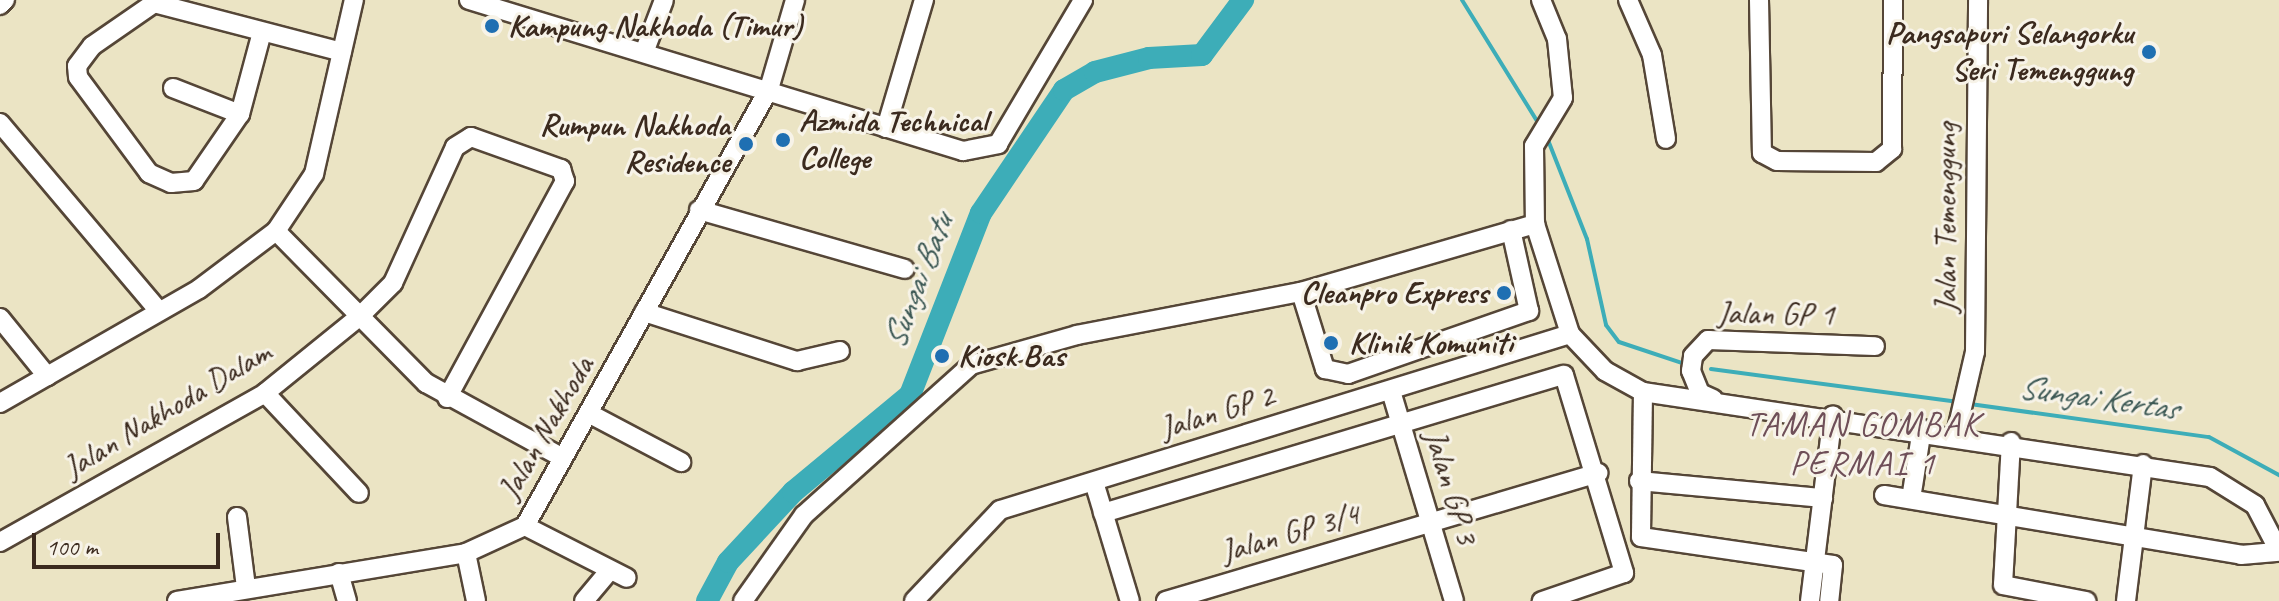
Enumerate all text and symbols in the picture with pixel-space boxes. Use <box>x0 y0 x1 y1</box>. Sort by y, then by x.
place label: Kampung Nakhoda (Timur) <box>508 7 804 45</box>
place label: Pangsapuri Selangorku Seri Temenggung <box>1887 15 2133 90</box>
marker: Kampung Nakhoda (Timur) <box>483 17 501 35</box>
marker: Pangsapuri Selangorku Seri Temenggung <box>2140 43 2158 61</box>
place label: Azmida Technical College <box>799 103 986 178</box>
place label: Rumpun Nakhoda Residence <box>538 107 730 182</box>
street label: Jalan Temenggung <box>1927 123 1965 313</box>
marker: Azmida Technical College <box>774 131 792 149</box>
marker: Rumpun Nakhoda Residence <box>737 135 755 153</box>
water label: Sungai Batu <box>873 208 961 354</box>
place label: Cleanpro Express <box>1300 274 1488 312</box>
marker: Cleanpro Express <box>1495 284 1513 302</box>
street label: Jalan GP 1 <box>1717 294 1835 334</box>
place label: Klinik Komuniti <box>1349 324 1512 362</box>
street label: Jalan Nakhoda Dalam <box>55 332 279 488</box>
marker: Klinik Komuniti <box>1320 332 1342 354</box>
place label: Kiosk Bas <box>958 337 1066 375</box>
marker: Kiosk Bas <box>933 347 951 365</box>
street label: Jalan Nakhoda <box>489 349 603 507</box>
water label: Sungai Kertas <box>2016 366 2180 428</box>
street label: Jalan GP 2 <box>1156 377 1278 447</box>
district label: TAMAN GOMBAK PERMAI 1 <box>1747 403 1979 482</box>
street label: Jalan GP 3 <box>1416 426 1486 548</box>
street label: Jalan GP 3/4 <box>1217 495 1363 571</box>
scale bar <box>36 517 224 567</box>
text: 100 m <box>46 532 98 562</box>

